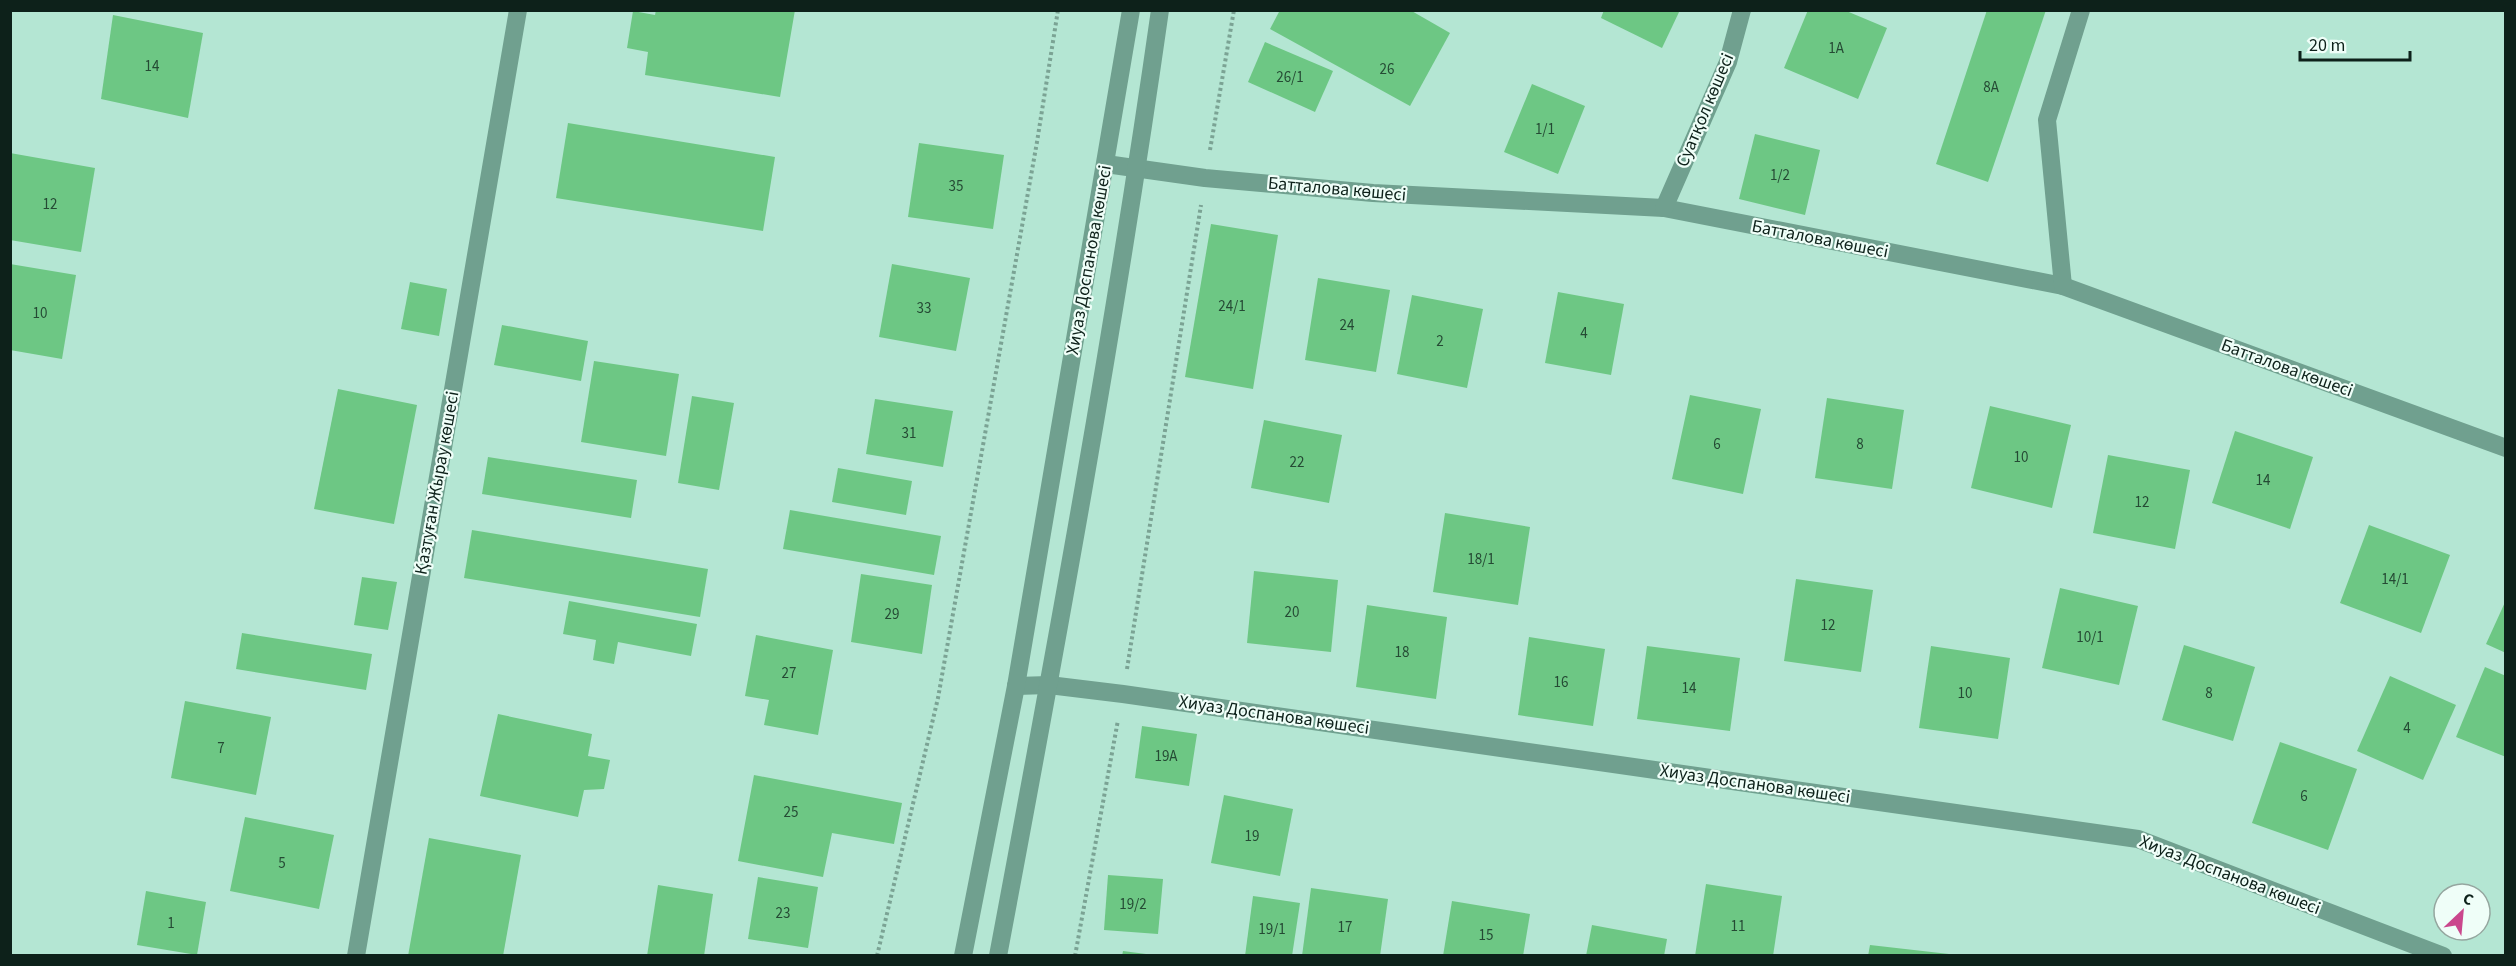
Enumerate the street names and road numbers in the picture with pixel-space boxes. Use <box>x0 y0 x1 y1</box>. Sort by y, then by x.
street label: Суатқол көшесі <box>1670 49 1740 171</box>
street label: Хиуаз Доспанова көшесі <box>1060 163 1118 357</box>
street label: Батталова көшесі <box>1267 171 1407 207</box>
street label: Батталова көшесі <box>1750 213 1890 265</box>
street label: Батталова көшесі <box>2218 333 2356 403</box>
street label: Қазтуған Жырау көшесі <box>409 389 465 577</box>
street label: Хиуаз Доспанова көшесі <box>1177 689 1371 741</box>
street label: Хиуаз Доспанова көшесі <box>1658 758 1852 810</box>
street label: Хиуаз Доспанова көшесі <box>2136 829 2324 921</box>

